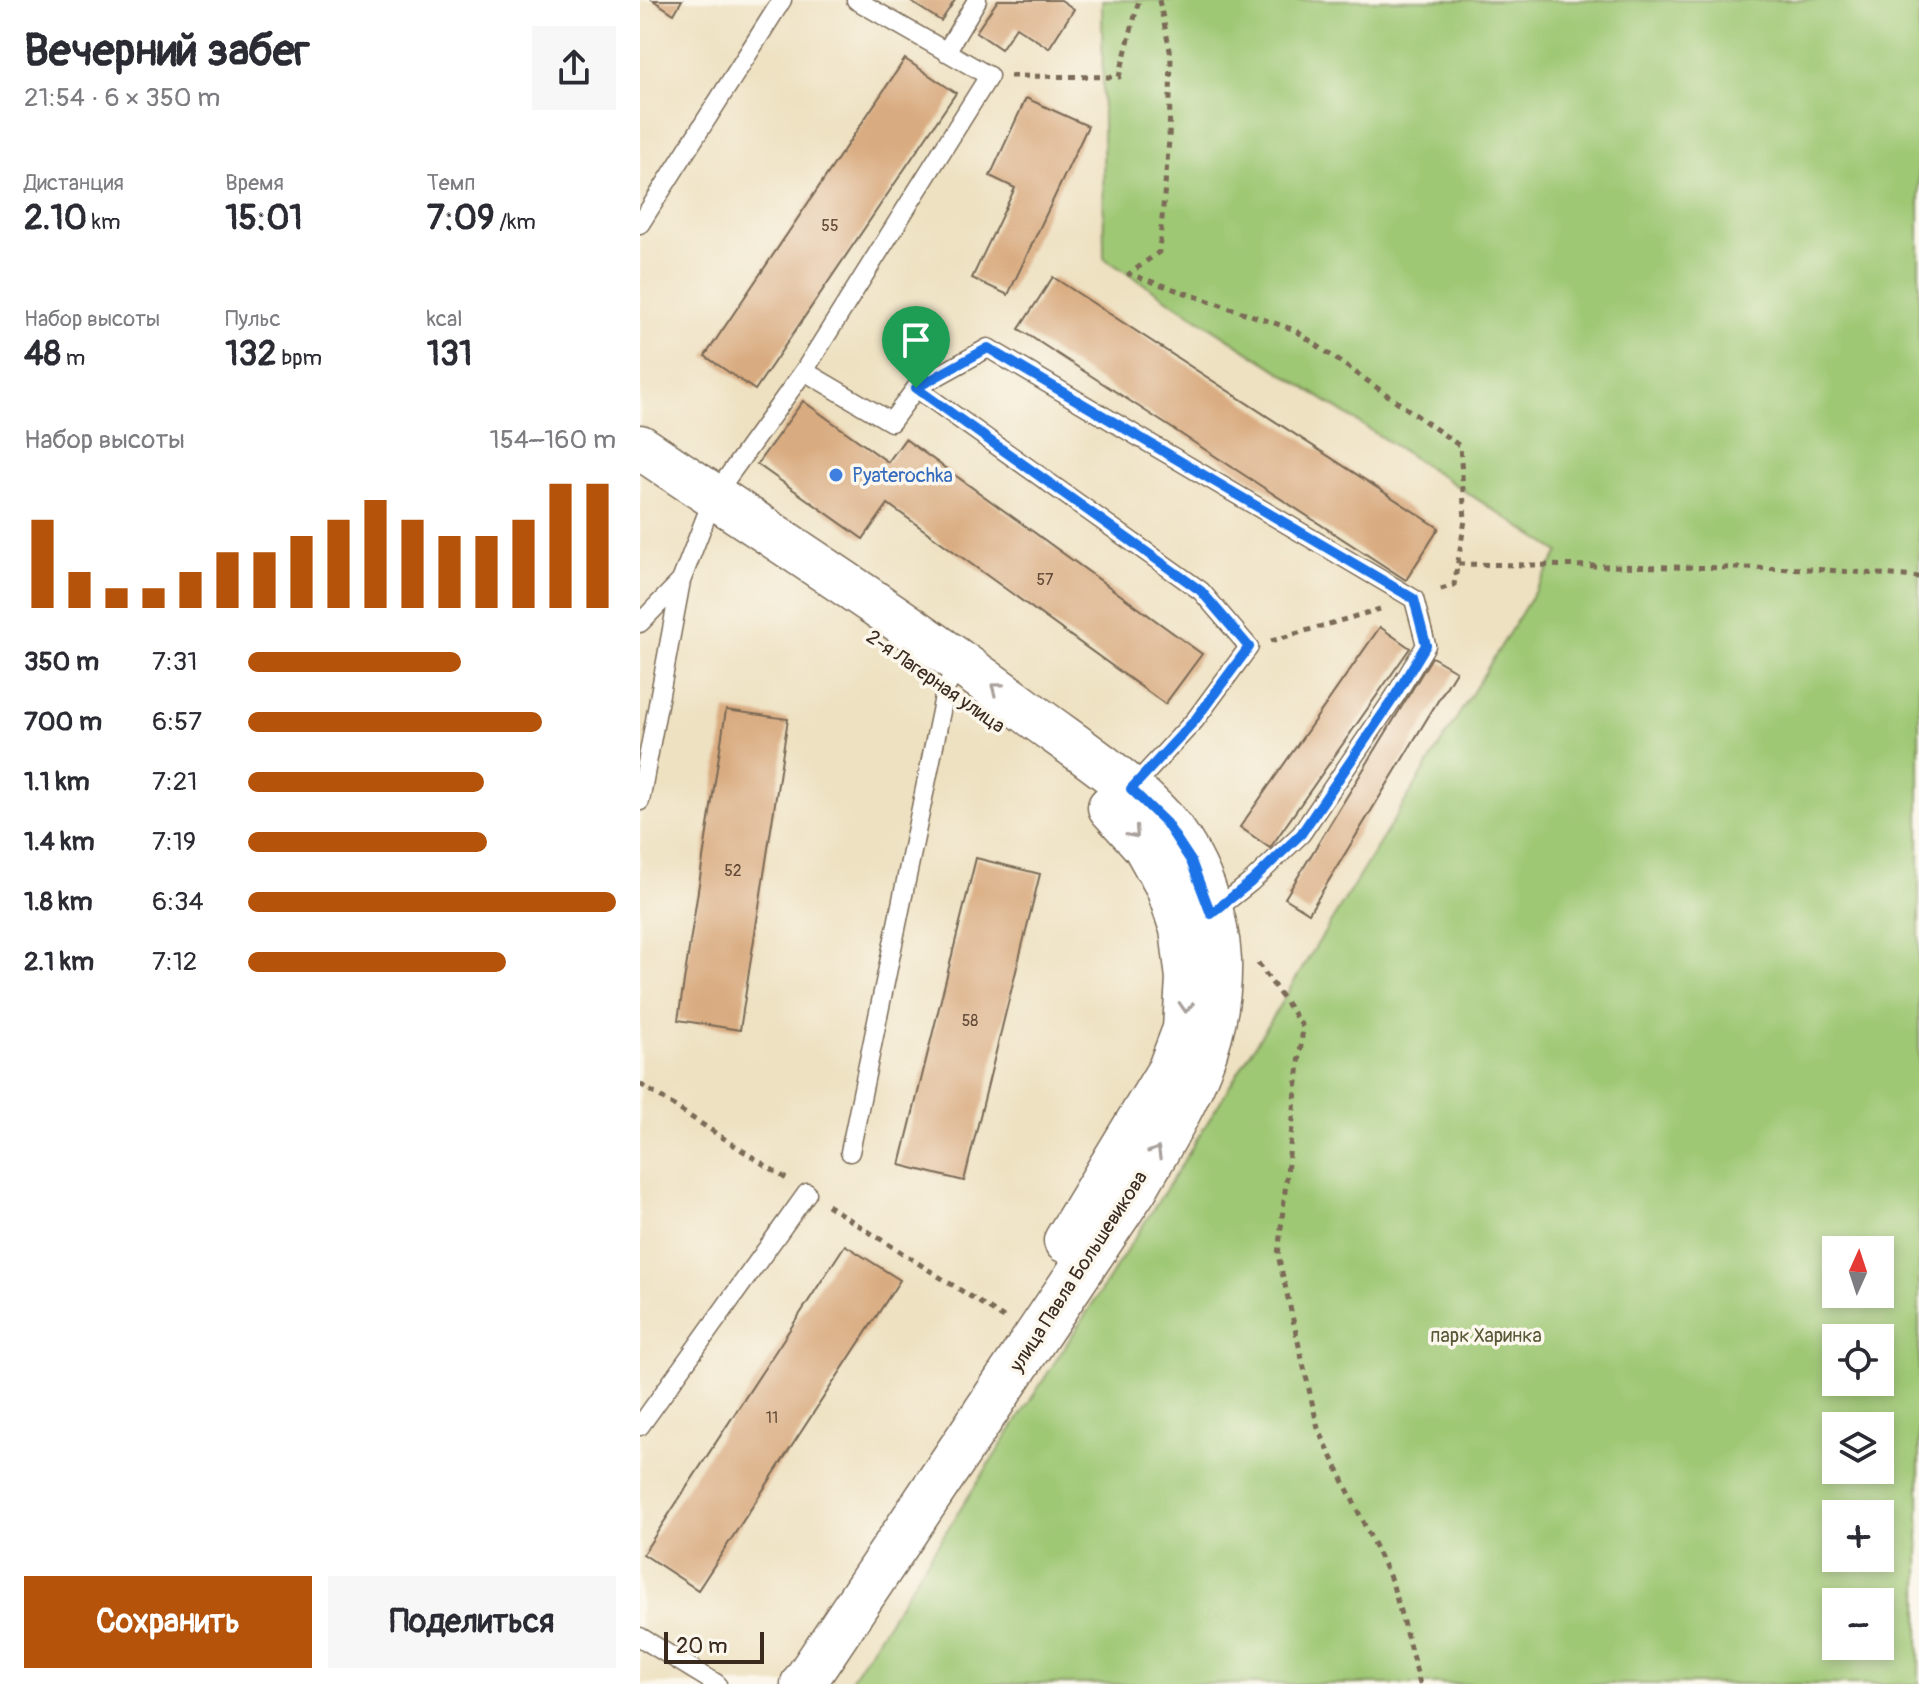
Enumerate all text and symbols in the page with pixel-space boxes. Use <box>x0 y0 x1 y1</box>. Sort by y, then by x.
text: Вечерний забег <box>24 24 310 79</box>
button: share <box>532 26 616 110</box>
text: 21:54 · 6 × 350 m <box>24 82 220 114</box>
text: Дистанция <box>24 169 124 197</box>
text: Время <box>225 169 284 197</box>
text: Темп <box>427 169 475 197</box>
text: 2.10 <box>24 197 87 240</box>
text: 15:01 <box>225 197 303 240</box>
text: 7:09 <box>427 197 494 240</box>
text: km <box>87 208 120 236</box>
text: /km <box>494 208 536 236</box>
house number: 55 <box>821 216 839 236</box>
text: Набор высоты <box>24 305 160 333</box>
text: Пульс <box>225 305 281 333</box>
text: kcal <box>427 305 462 333</box>
pin <box>882 306 950 388</box>
icon: arrive <box>894 318 938 362</box>
text: 48 <box>24 333 61 376</box>
text: 132 <box>225 333 277 376</box>
text: 131 <box>427 333 472 376</box>
text: m <box>61 344 85 372</box>
text: bpm <box>277 344 322 372</box>
text: Набор высоты <box>24 424 185 456</box>
text: 154–160 m <box>490 424 616 456</box>
place label: Pyaterochka <box>852 463 953 488</box>
marker: Pyaterochka <box>827 466 845 484</box>
house number: 57 <box>1036 570 1054 590</box>
street label: 2-я Лагерная улица <box>862 624 1010 739</box>
text: 350 m <box>24 646 99 678</box>
text: 7:31 <box>152 646 197 678</box>
one-way arrow <box>990 683 1005 698</box>
text: 700 m <box>24 706 102 738</box>
text: 6:57 <box>152 706 202 738</box>
text: 1.1 km <box>24 766 90 798</box>
text: 7:21 <box>152 766 197 798</box>
one-way arrow <box>1124 824 1139 839</box>
text: 1.4 km <box>24 826 95 858</box>
text: 7:19 <box>152 826 196 858</box>
house number: 52 <box>724 861 742 881</box>
text: 1.8 km <box>24 886 93 918</box>
text: 6:34 <box>152 886 204 918</box>
text: 2.1 km <box>24 946 94 978</box>
text: 7:12 <box>152 946 197 978</box>
one-way arrow <box>1178 1000 1195 1013</box>
house number: 58 <box>962 1011 978 1031</box>
one-way arrow <box>1146 1146 1162 1161</box>
street label: улица Павла Большевикова <box>1003 1166 1153 1377</box>
north arrow <box>1822 1236 1894 1308</box>
map controls <box>1822 1236 1894 1660</box>
park label: парк Харинка <box>1430 1323 1542 1348</box>
button: locate <box>1822 1324 1894 1396</box>
house number: 11 <box>766 1408 778 1428</box>
button: layers <box>1822 1412 1894 1484</box>
button: + <box>1822 1500 1894 1572</box>
button: Сохранить <box>24 1576 312 1668</box>
button: Поделиться <box>328 1576 616 1668</box>
button: − <box>1822 1588 1894 1660</box>
scale bar <box>664 1628 764 1664</box>
text: 20 m <box>676 1632 728 1660</box>

